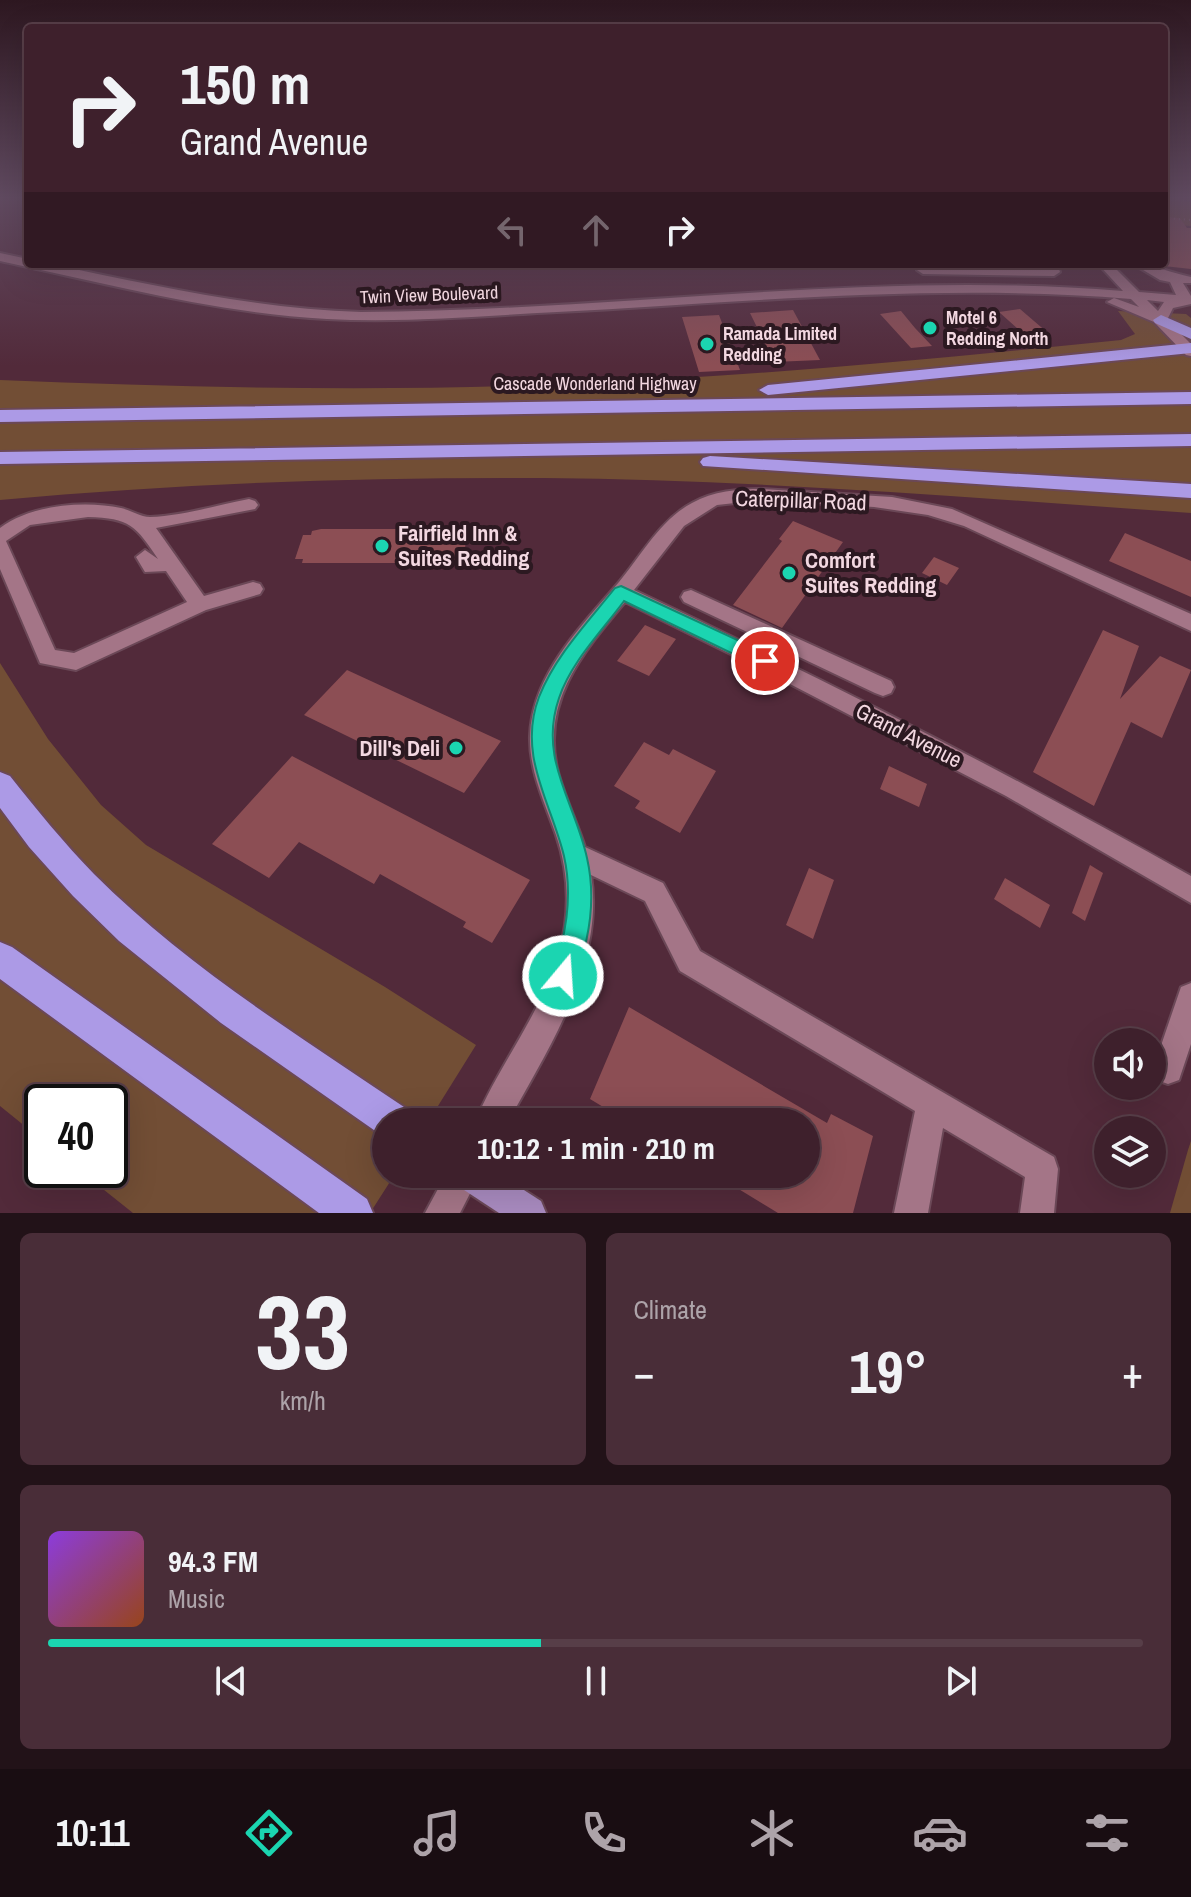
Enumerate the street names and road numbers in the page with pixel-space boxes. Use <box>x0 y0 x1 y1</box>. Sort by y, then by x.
street label: Twin View Boulevard <box>359 280 499 309</box>
street label: Cascade Wonderland Highway <box>493 371 697 396</box>
street label: Caterpillar Road <box>735 483 867 517</box>
street label: Grand Avenue <box>851 696 967 774</box>

